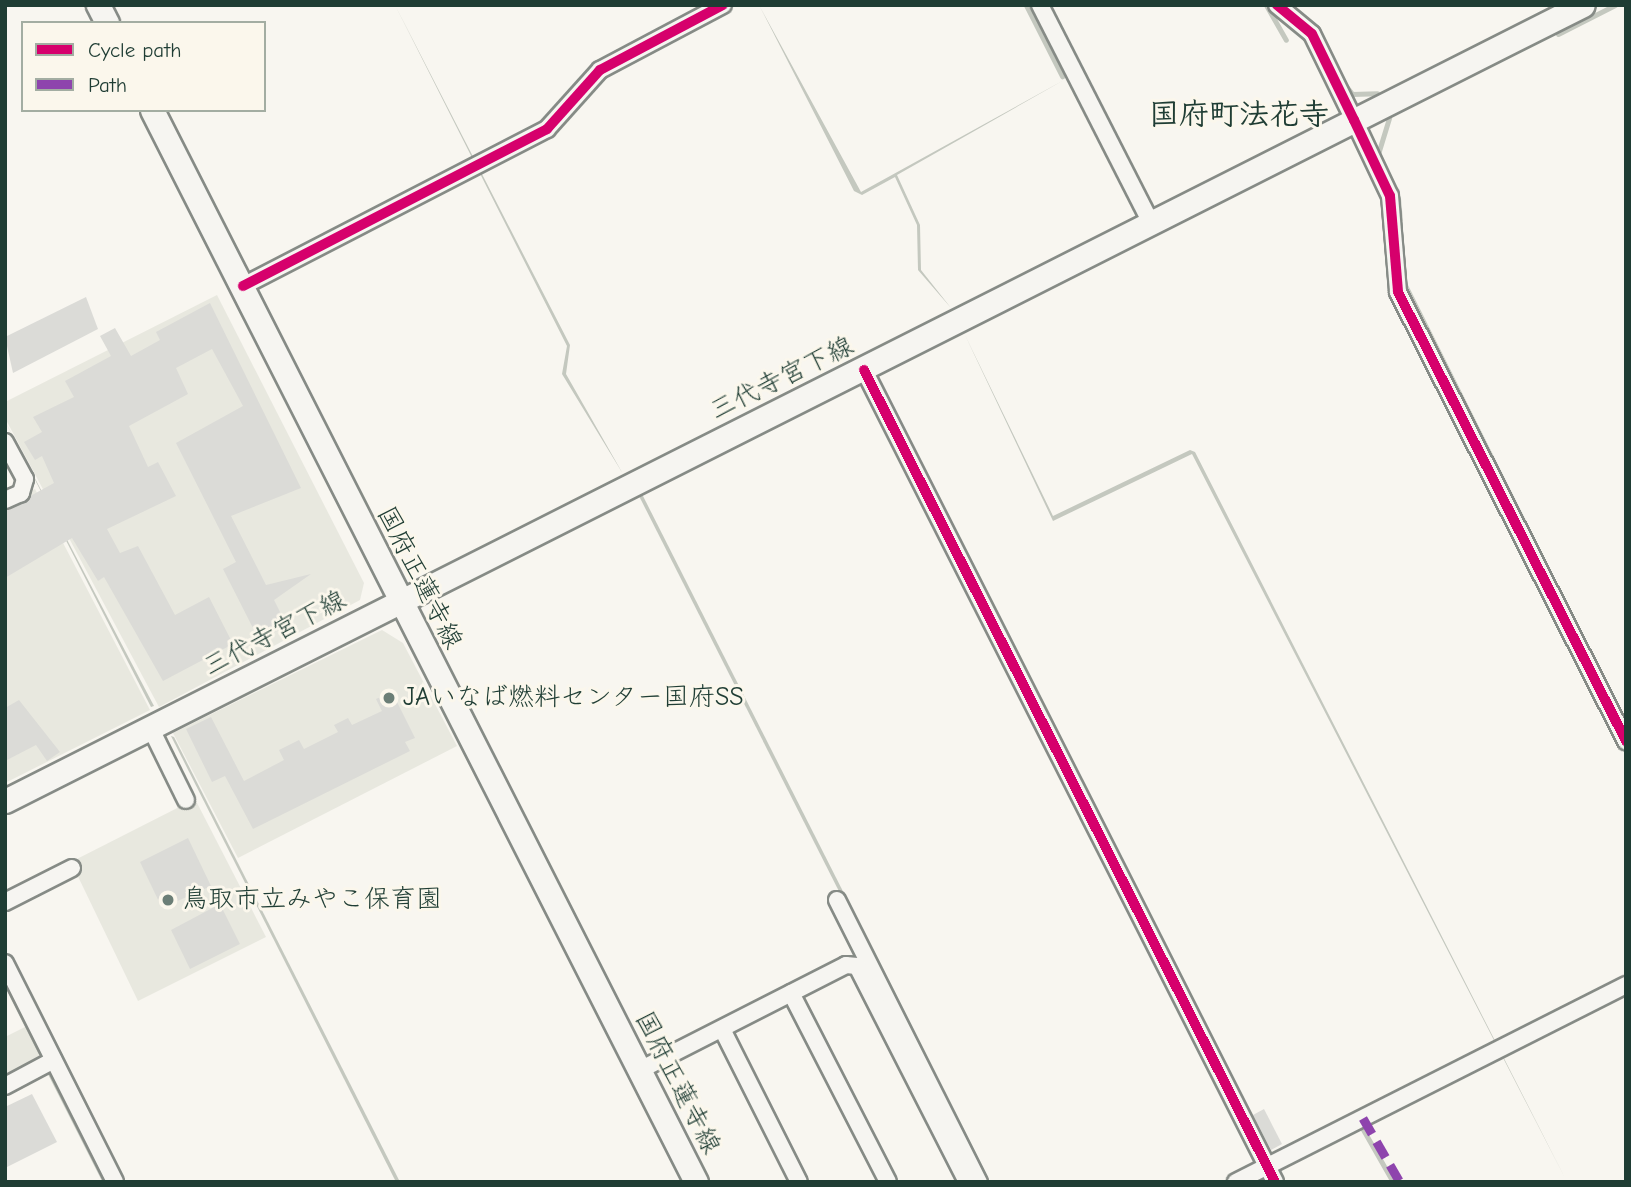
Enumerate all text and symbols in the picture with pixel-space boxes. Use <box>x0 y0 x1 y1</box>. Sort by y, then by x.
legend <box>21 21 266 112</box>
text: Cycle path <box>88 38 181 62</box>
text: Path <box>88 73 127 97</box>
district label: 国府町法花寺 <box>1149 97 1329 133</box>
street label: 三代寺宮下線 <box>705 331 859 427</box>
street label: 国府正蓮寺線 <box>370 501 468 655</box>
street label: 三代寺宮下線 <box>198 585 352 683</box>
place label: JAいなば燃料センター国府SS <box>403 682 745 714</box>
marker: JAいなば燃料センター国府SS <box>381 690 397 706</box>
place label: 鳥取市立みやこ保育園 <box>182 884 442 916</box>
marker: 鳥取市立みやこ保育園 <box>160 892 176 908</box>
street label: 国府正蓮寺線 <box>628 1006 726 1160</box>

